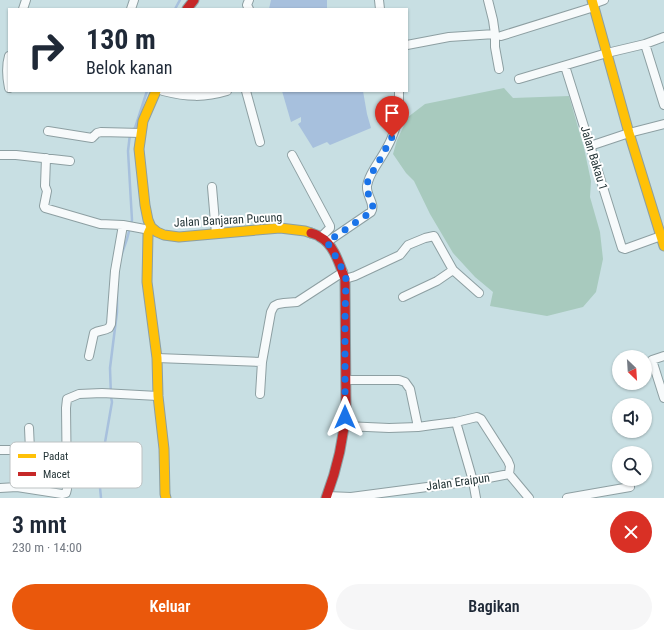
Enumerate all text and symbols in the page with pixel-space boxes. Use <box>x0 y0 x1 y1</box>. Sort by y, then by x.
text: 130 m <box>86 23 156 56</box>
icon: right <box>20 24 72 76</box>
text: Belok kanan <box>86 57 172 78</box>
pin <box>375 96 409 137</box>
icon: arrive <box>381 102 403 124</box>
street label: Jalan Bakau 1 <box>578 124 610 192</box>
street label: Jalan Banjaran Pucung <box>173 210 283 230</box>
north arrow <box>612 350 652 390</box>
map controls <box>612 350 652 486</box>
position arrow <box>324 396 366 438</box>
button: sound <box>612 398 652 438</box>
legend <box>10 442 142 488</box>
button: search <box>612 446 652 486</box>
text: Padat <box>43 450 68 463</box>
text: Macet <box>43 468 70 481</box>
street label: Jalan Eraipun <box>425 471 491 493</box>
text: 3 mnt <box>12 511 67 539</box>
button: close <box>610 511 652 553</box>
text: 230 m · 14:00 <box>12 540 82 555</box>
button: Keluar <box>12 584 328 630</box>
button: Bagikan <box>336 584 652 630</box>

